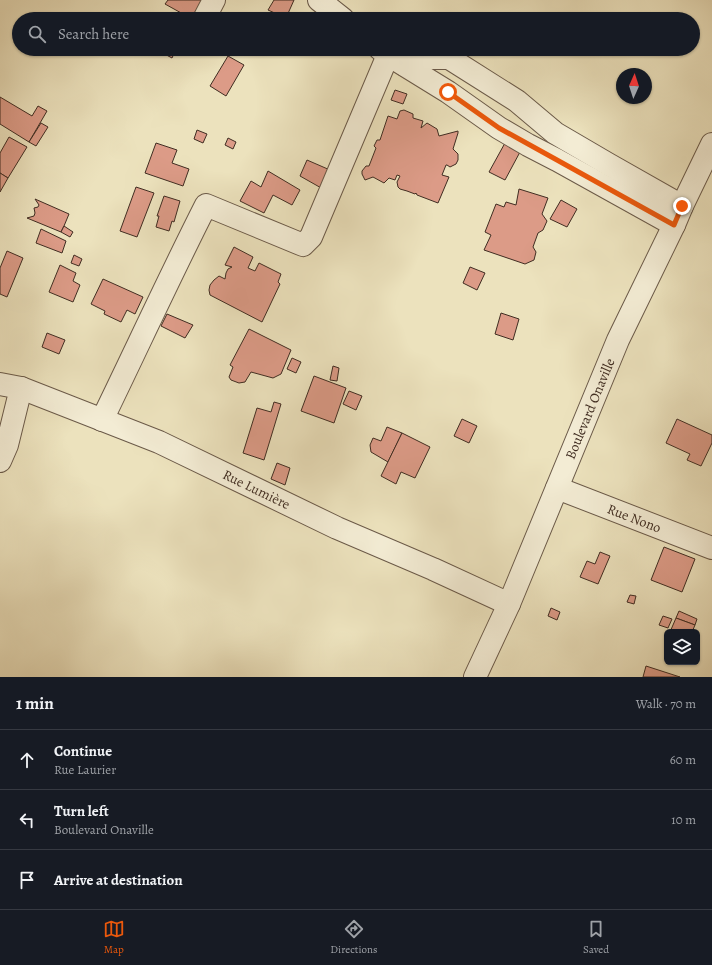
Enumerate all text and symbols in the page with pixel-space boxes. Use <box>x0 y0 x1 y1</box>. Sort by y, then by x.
search box <box>12 12 700 56</box>
icon: search <box>26 23 48 45</box>
text: Search here <box>58 24 129 44</box>
north arrow <box>616 68 652 104</box>
route start <box>439 83 457 101</box>
route end <box>673 197 691 215</box>
street label: Boulevard Onaville <box>561 355 619 462</box>
street label: Rue Lumière <box>219 465 293 514</box>
street label: Rue Nono <box>605 499 664 537</box>
map controls <box>664 629 700 665</box>
button: layers <box>664 629 700 665</box>
text: 1 min <box>16 692 54 715</box>
text: Walk · 70 m <box>636 695 696 712</box>
text: Continue <box>54 741 112 761</box>
icon: ahead <box>16 749 38 771</box>
text: 60 m <box>670 751 696 768</box>
text: Rue Laurier <box>54 761 116 778</box>
text: Turn left <box>54 801 109 821</box>
icon: left <box>16 809 38 831</box>
text: 10 m <box>671 811 696 828</box>
text: Boulevard Onaville <box>54 821 154 838</box>
icon: arrive <box>16 869 38 891</box>
text: Arrive at destination <box>54 870 183 890</box>
tab: Map <box>103 918 125 957</box>
tab: Directions <box>330 918 378 957</box>
tab: Saved <box>583 918 609 957</box>

